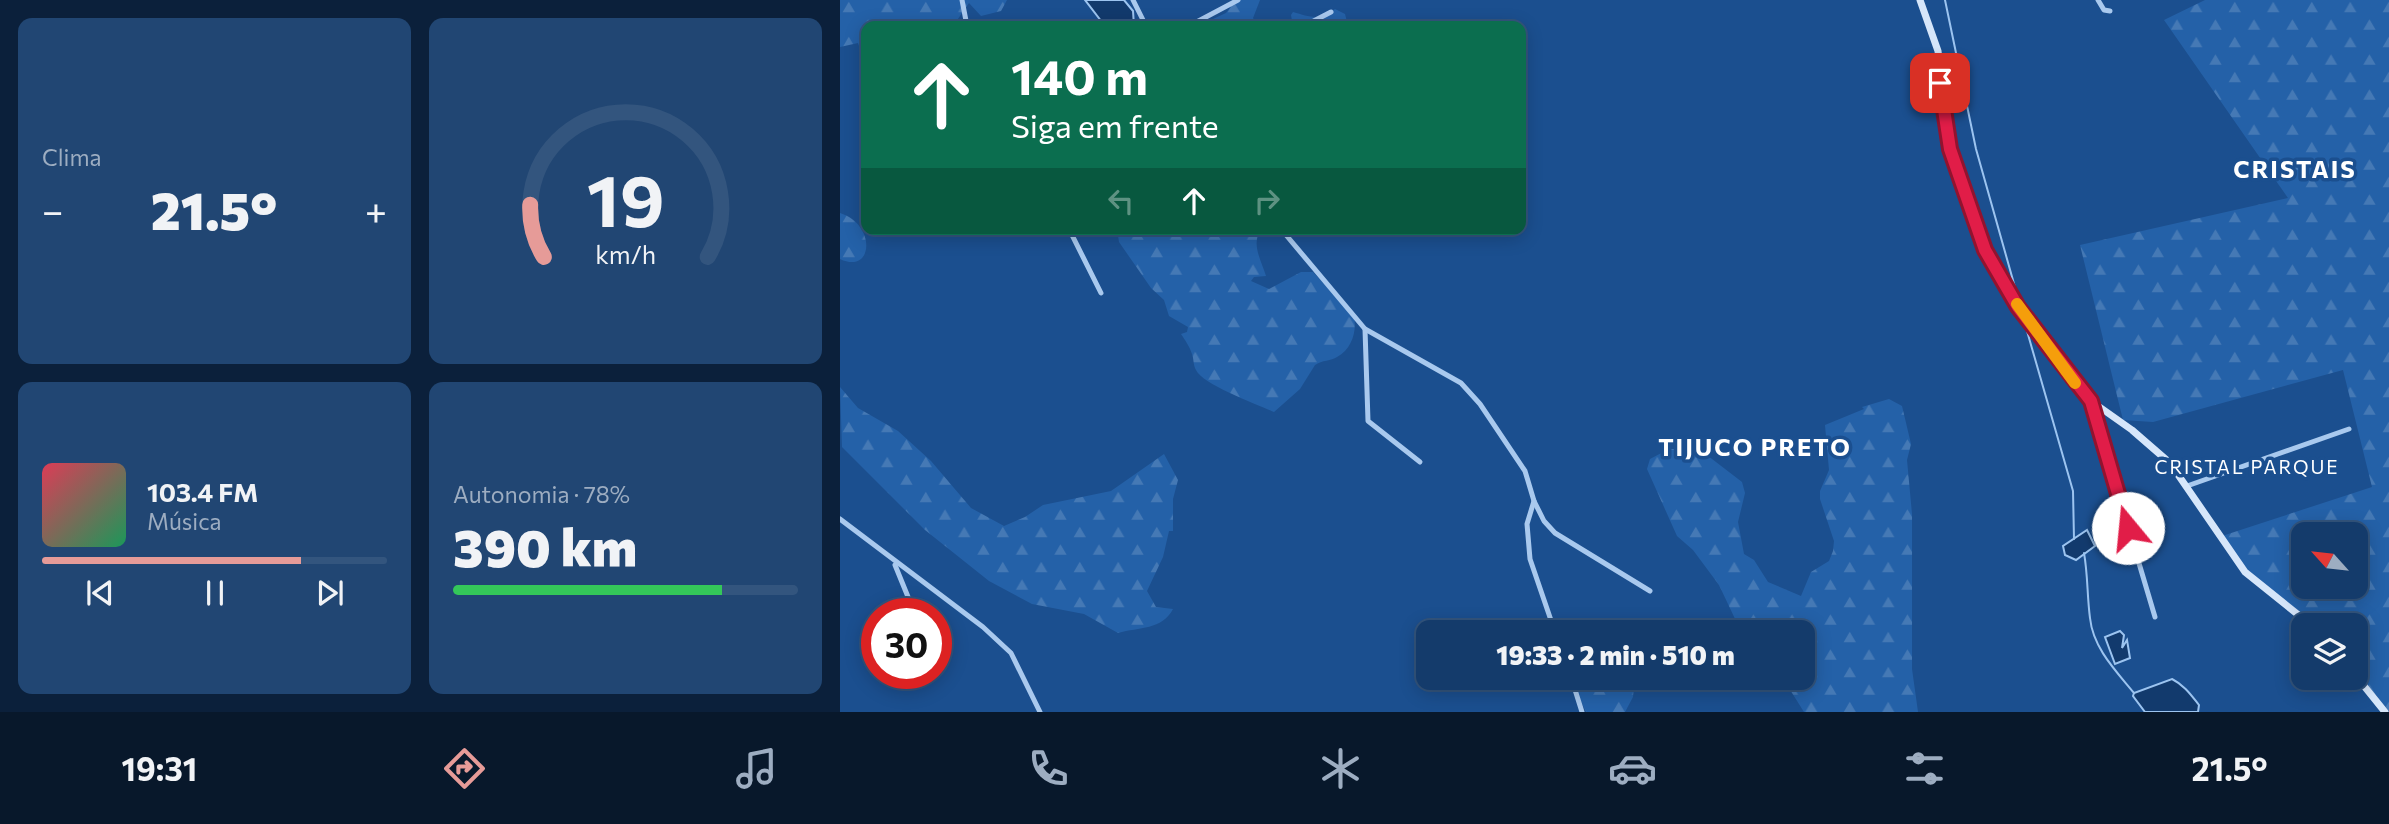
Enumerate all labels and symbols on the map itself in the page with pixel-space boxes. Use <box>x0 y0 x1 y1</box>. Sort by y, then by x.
pin <box>1910 53 1970 113</box>
district label: CRISTAIS <box>2233 154 2357 183</box>
district label: TIJUCO PRETO <box>1658 432 1852 461</box>
district label: CRISTAL PARQUE <box>2154 455 2340 478</box>
position arrow <box>2091 491 2165 565</box>
north arrow <box>2291 522 2368 598</box>
speed limit sign: 30 <box>861 598 952 689</box>

